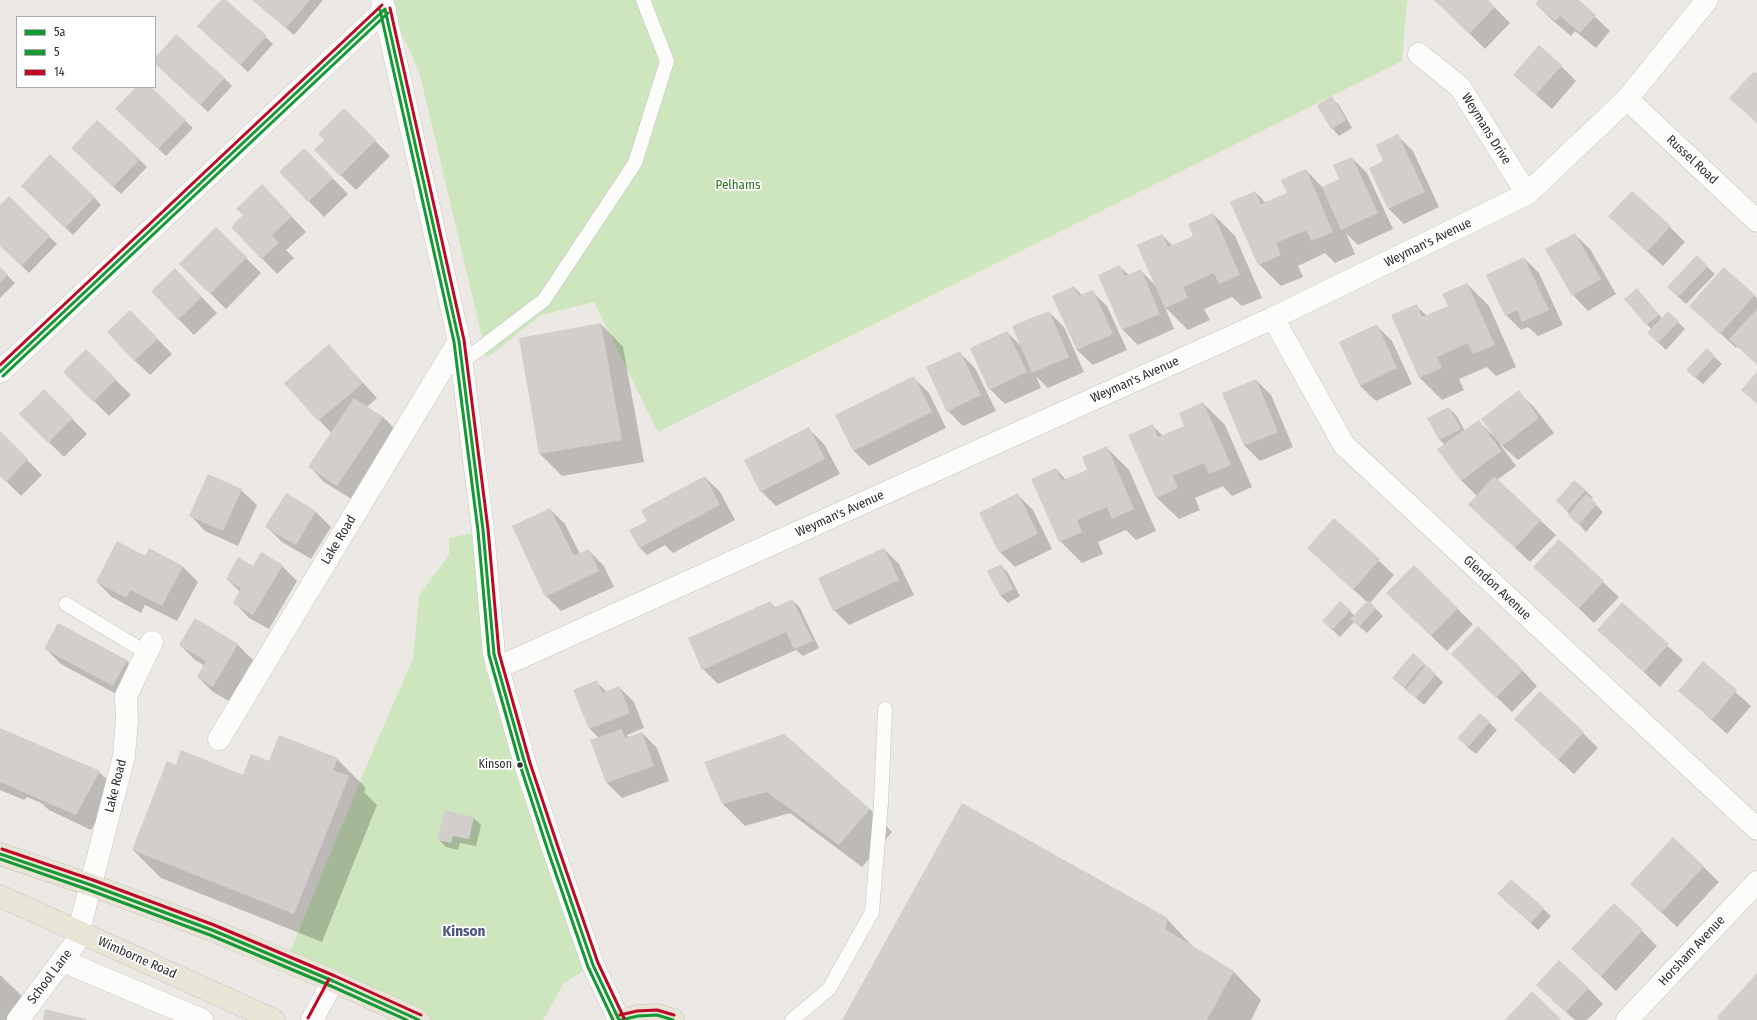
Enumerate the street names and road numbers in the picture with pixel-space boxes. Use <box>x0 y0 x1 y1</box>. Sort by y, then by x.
street label: Weymans Drive <box>1458 90 1514 168</box>
street label: Russel Road <box>1663 132 1721 188</box>
street label: Weyman's Avenue <box>1382 215 1474 271</box>
street label: Weyman's Avenue <box>1088 354 1182 406</box>
street label: Weyman's Avenue <box>793 488 887 540</box>
street label: Lake Road <box>318 513 360 567</box>
street label: Glendon Avenue <box>1460 553 1534 623</box>
street label: Lake Road <box>102 758 130 814</box>
street label: Horsham Avenue <box>1656 913 1728 989</box>
street label: Wimborne Road <box>95 934 179 982</box>
street label: School Lane <box>24 947 76 1007</box>

